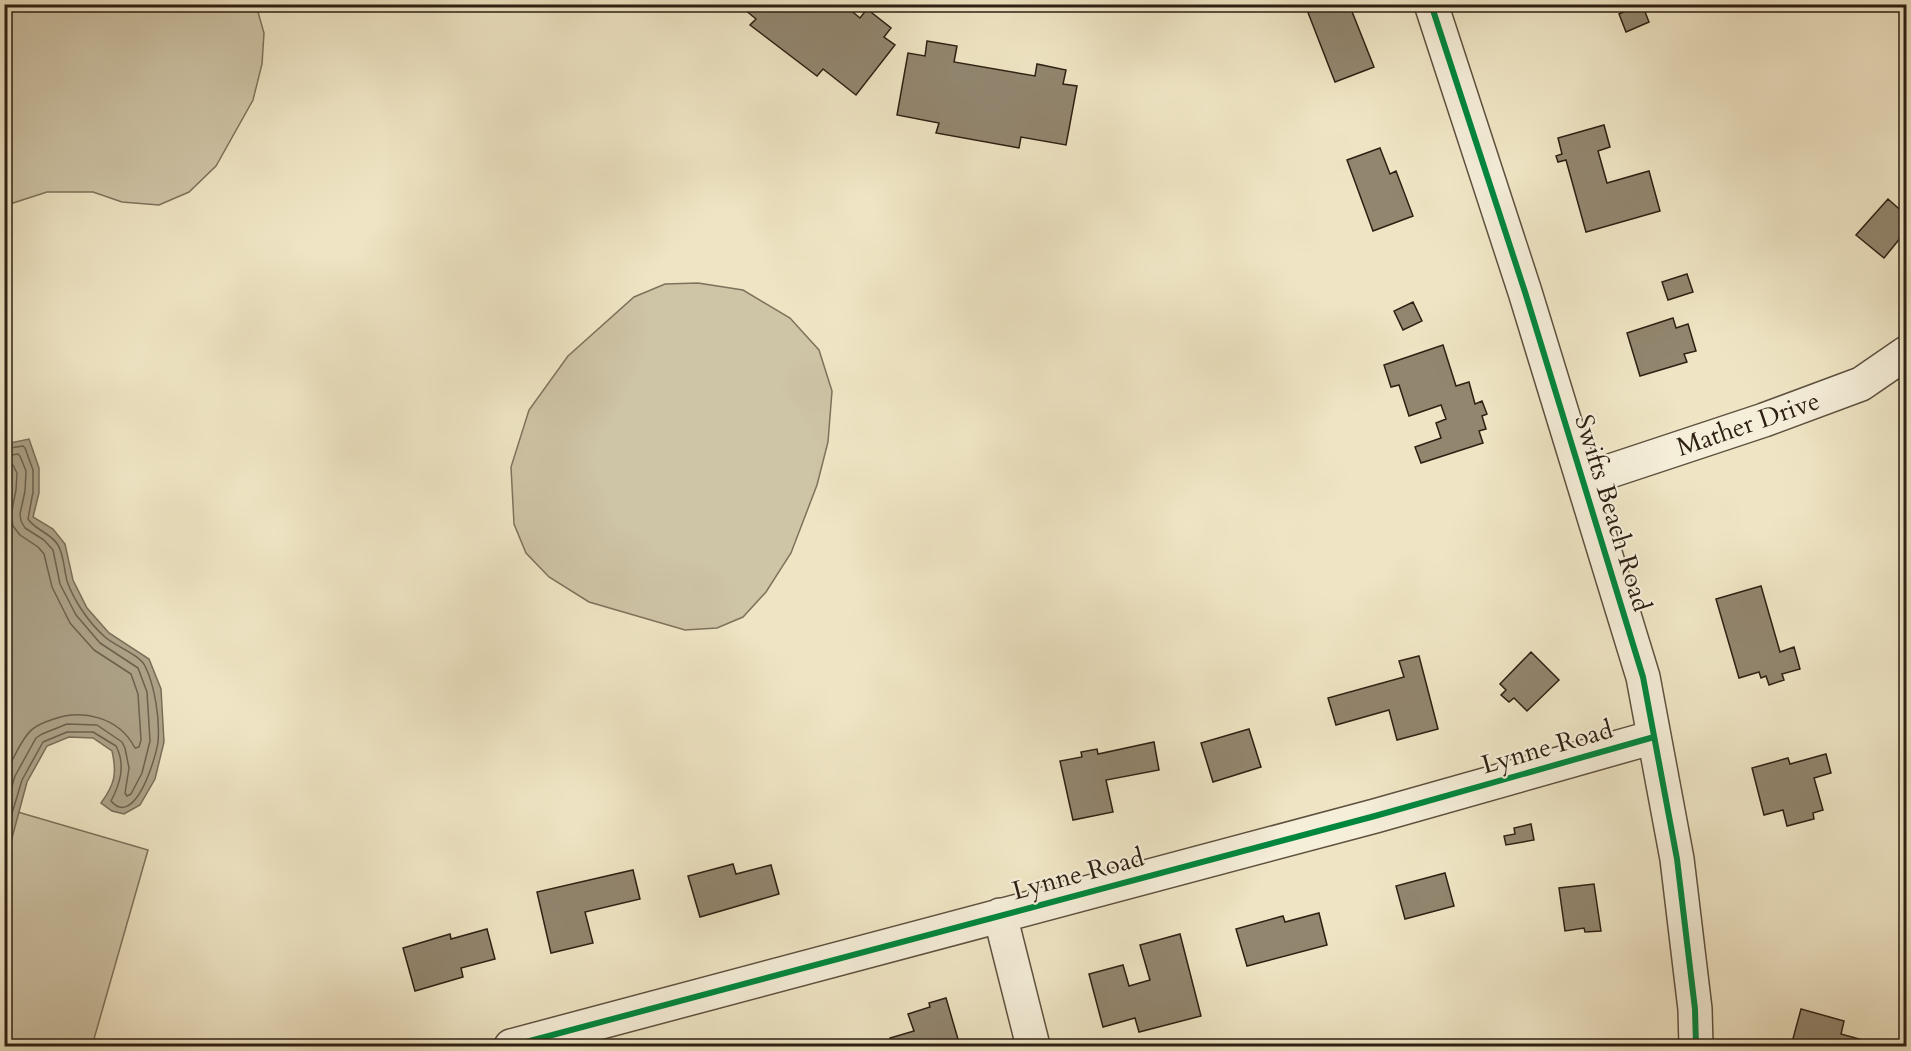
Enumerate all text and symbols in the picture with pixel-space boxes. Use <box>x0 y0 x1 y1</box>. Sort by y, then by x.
street label: Mather Drive <box>1672 383 1824 465</box>
street label: Swifts Beach Road <box>1566 410 1660 616</box>
street label: Lynne Road <box>1477 712 1617 782</box>
street label: Lynne Road <box>1008 840 1148 908</box>

